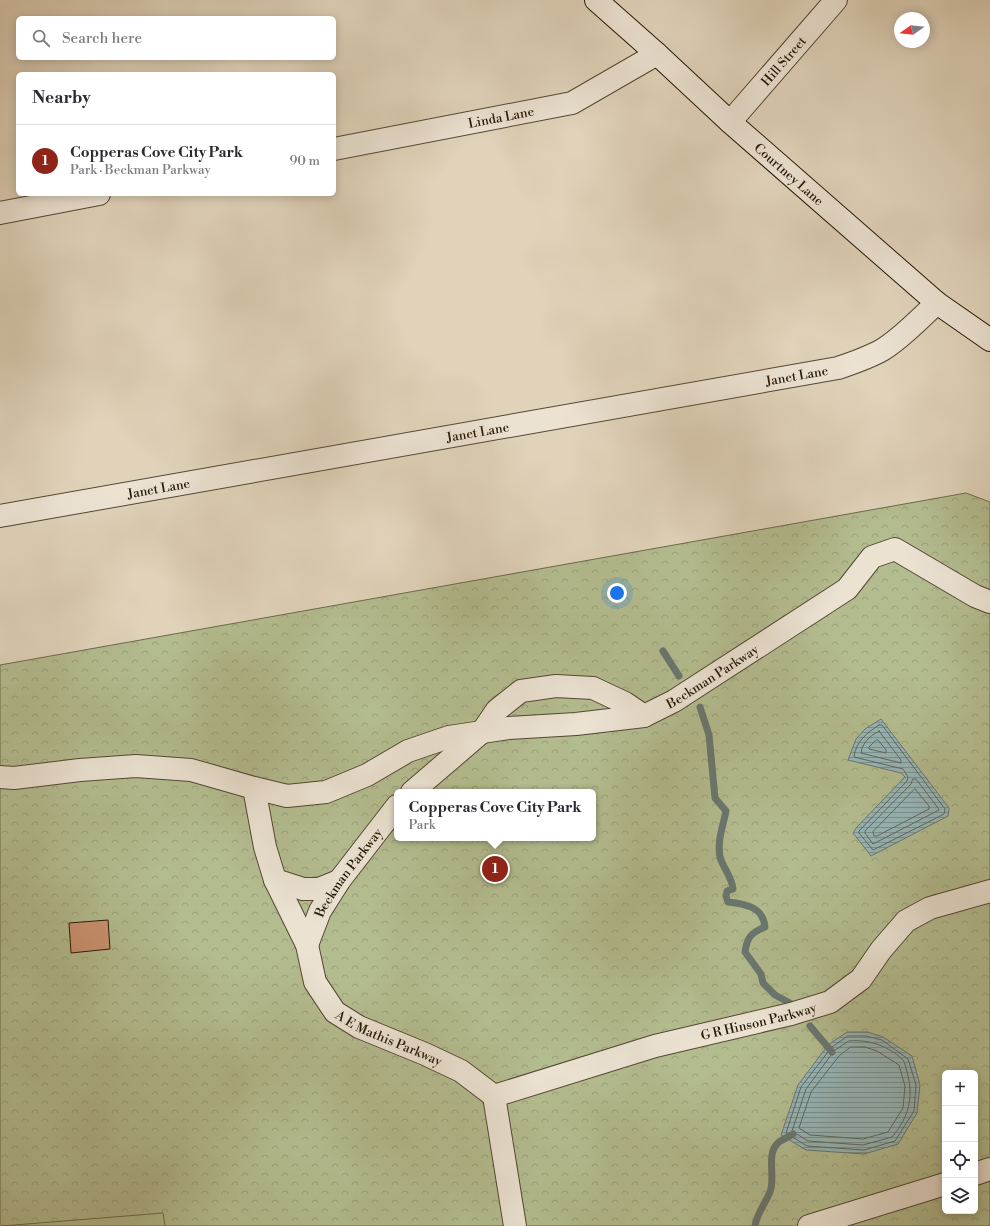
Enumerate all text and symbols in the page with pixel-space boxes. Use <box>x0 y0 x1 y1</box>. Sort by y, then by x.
north arrow <box>894 12 930 48</box>
search box <box>16 16 336 60</box>
icon: search <box>30 27 52 49</box>
text: Search here <box>62 29 142 48</box>
street label: Hill Street <box>758 33 810 90</box>
text: Nearby <box>32 87 91 109</box>
street label: Linda Lane <box>467 103 536 132</box>
street label: Courtney Lane <box>751 140 827 210</box>
text: Copperas Cove City Park <box>70 143 243 162</box>
text: 1 <box>42 153 48 169</box>
text: 90 m <box>289 153 320 169</box>
text: Park · Beckman Parkway <box>70 162 211 178</box>
street label: Janet Lane <box>763 363 830 390</box>
street label: Janet Lane <box>444 419 511 446</box>
street label: Janet Lane <box>125 476 192 503</box>
your location <box>607 583 627 603</box>
street label: Beckman Parkway <box>663 641 762 713</box>
popup <box>394 789 596 841</box>
text: Copperas Cove City Park <box>408 798 582 817</box>
text: Park <box>408 817 435 833</box>
street label: Beckman Parkway <box>311 825 386 920</box>
pin: 1 <box>482 854 508 884</box>
street label: G R Hinson Parkway <box>699 999 819 1044</box>
street label: A E Mathis Parkway <box>331 1007 445 1070</box>
map controls <box>942 1070 978 1214</box>
button: + <box>942 1070 978 1106</box>
button: − <box>942 1106 978 1142</box>
button: locate <box>942 1142 978 1178</box>
button: layers <box>942 1178 978 1214</box>

